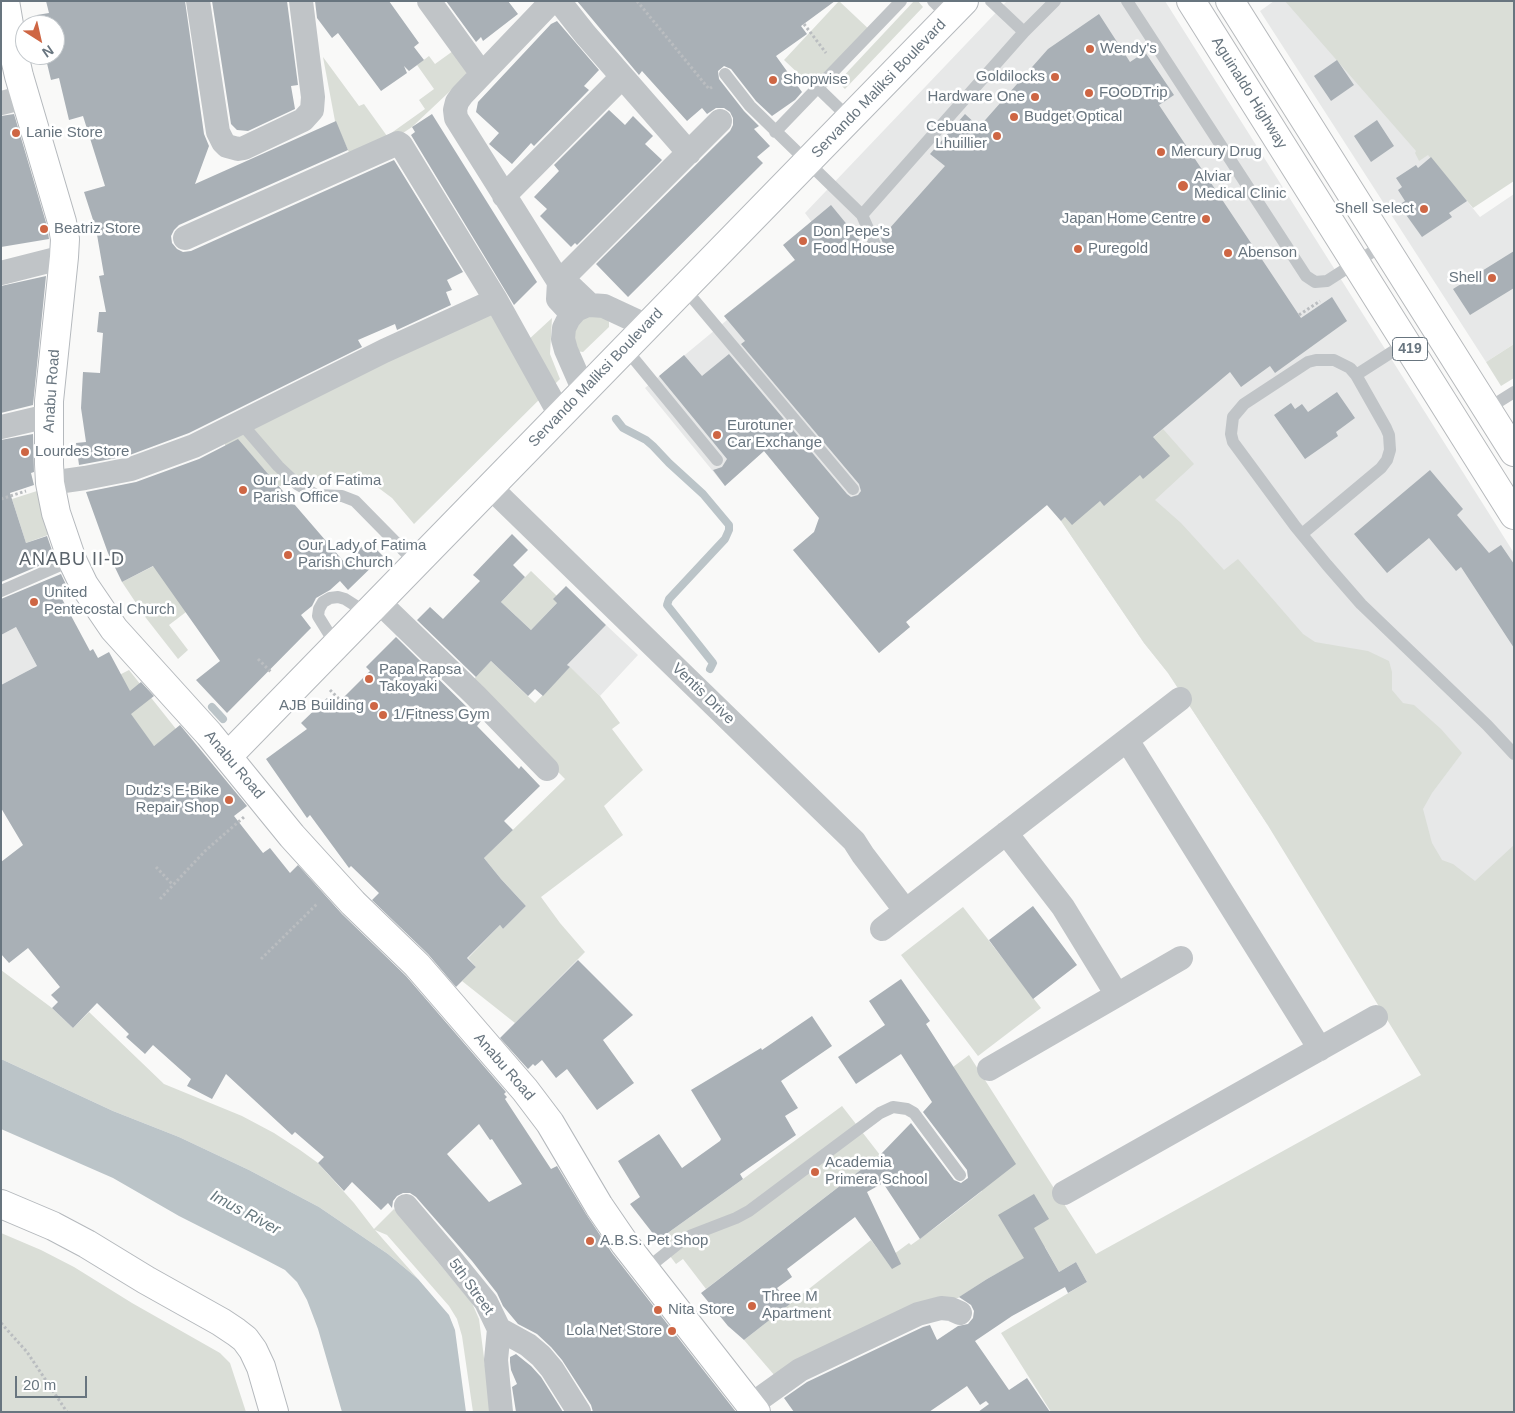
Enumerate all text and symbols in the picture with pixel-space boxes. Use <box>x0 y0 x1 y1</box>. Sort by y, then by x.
north arrow <box>15 15 65 65</box>
street label: Servando Maliksi Boulevard <box>808 16 950 162</box>
street label: Aguinaldo Highway <box>1207 34 1291 152</box>
place label: Wendy's <box>1100 40 1157 58</box>
text: N <box>39 42 57 61</box>
marker: Wendy's <box>1084 43 1096 55</box>
place label: Goldilocks <box>976 68 1045 86</box>
place label: Shopwise <box>783 71 848 89</box>
marker: Goldilocks <box>1049 71 1061 83</box>
marker: Shopwise <box>767 74 779 86</box>
place label: FOODTrip <box>1099 84 1168 102</box>
marker: FOODTrip <box>1083 87 1095 99</box>
place label: Hardware One <box>927 88 1025 106</box>
marker: Hardware One <box>1029 91 1041 103</box>
place label: Budget Optical <box>1024 108 1122 126</box>
marker: Budget Optical <box>1008 111 1020 123</box>
place label: Cebuana Lhuillier <box>926 118 987 153</box>
place label: Lanie Store <box>26 124 103 142</box>
marker: Lanie Store <box>10 127 22 139</box>
marker: Cebuana Lhuillier <box>991 130 1003 142</box>
place label: Mercury Drug <box>1171 143 1262 161</box>
marker: Mercury Drug <box>1155 146 1167 158</box>
place label: Alviar Medical Clinic <box>1194 168 1287 203</box>
marker: Alviar Medical Clinic <box>1176 179 1190 193</box>
place label: Shell Select <box>1335 200 1414 218</box>
marker: Shell Select <box>1418 203 1430 215</box>
place label: Japan Home Centre <box>1062 210 1196 228</box>
marker: Japan Home Centre <box>1200 213 1212 225</box>
place label: Beatriz Store <box>54 220 141 238</box>
marker: Beatriz Store <box>38 223 50 235</box>
place label: Don Pepe's Food House <box>813 223 895 258</box>
marker: Don Pepe's Food House <box>797 235 809 247</box>
place label: Puregold <box>1088 240 1148 258</box>
marker: Puregold <box>1072 243 1084 255</box>
place label: Abenson <box>1238 244 1297 262</box>
marker: Abenson <box>1222 247 1234 259</box>
place label: Shell <box>1449 269 1482 287</box>
marker: Shell <box>1486 272 1498 284</box>
street label: Servando Maliksi Boulevard <box>525 305 667 451</box>
road number: 419 <box>1392 338 1428 360</box>
street label: Anabu Road <box>40 349 64 433</box>
place label: Eurotuner Car Exchange <box>727 417 822 452</box>
marker: Eurotuner Car Exchange <box>711 429 723 441</box>
place label: Lourdes Store <box>35 443 129 461</box>
marker: Lourdes Store <box>19 446 31 458</box>
place label: Our Lady of Fatima Parish Office <box>253 472 381 507</box>
marker: Our Lady of Fatima Parish Office <box>237 484 249 496</box>
place label: Our Lady of Fatima Parish Church <box>298 537 426 572</box>
district label: ANABU II-D <box>18 549 126 571</box>
marker: Our Lady of Fatima Parish Church <box>282 549 294 561</box>
place label: United Pentecostal Church <box>44 584 175 619</box>
marker: United Pentecostal Church <box>28 596 40 608</box>
street label: Ventis Drive <box>668 660 738 728</box>
place label: Papa Rapsa Takoyaki <box>379 661 462 696</box>
marker: Papa Rapsa Takoyaki <box>363 673 375 685</box>
place label: AJB Building <box>279 697 364 715</box>
marker: AJB Building <box>368 700 380 712</box>
place label: 1/Fitness Gym <box>393 706 490 724</box>
marker: 1/Fitness Gym <box>377 709 389 721</box>
street label: Anabu Road <box>200 727 268 803</box>
place label: Dudz's E-Bike Repair Shop <box>125 782 219 817</box>
marker: Dudz's E-Bike Repair Shop <box>223 794 235 806</box>
street label: Anabu Road <box>470 1030 538 1104</box>
place label: Academia Primera School <box>825 1154 928 1189</box>
marker: Academia Primera School <box>809 1166 821 1178</box>
water label: Imus River <box>207 1187 283 1239</box>
place label: A.B.S. Pet Shop <box>600 1232 708 1250</box>
marker: A.B.S. Pet Shop <box>584 1235 596 1247</box>
street label: 5th Street <box>445 1255 497 1319</box>
place label: Three M Apartment <box>762 1288 831 1323</box>
marker: Three M Apartment <box>746 1300 758 1312</box>
place label: Nita Store <box>668 1301 735 1319</box>
marker: Nita Store <box>652 1304 664 1316</box>
place label: Lola Net Store <box>566 1322 662 1340</box>
marker: Lola Net Store <box>666 1325 678 1337</box>
scale bar <box>18 1366 90 1398</box>
text: 20 m <box>23 1376 56 1393</box>

